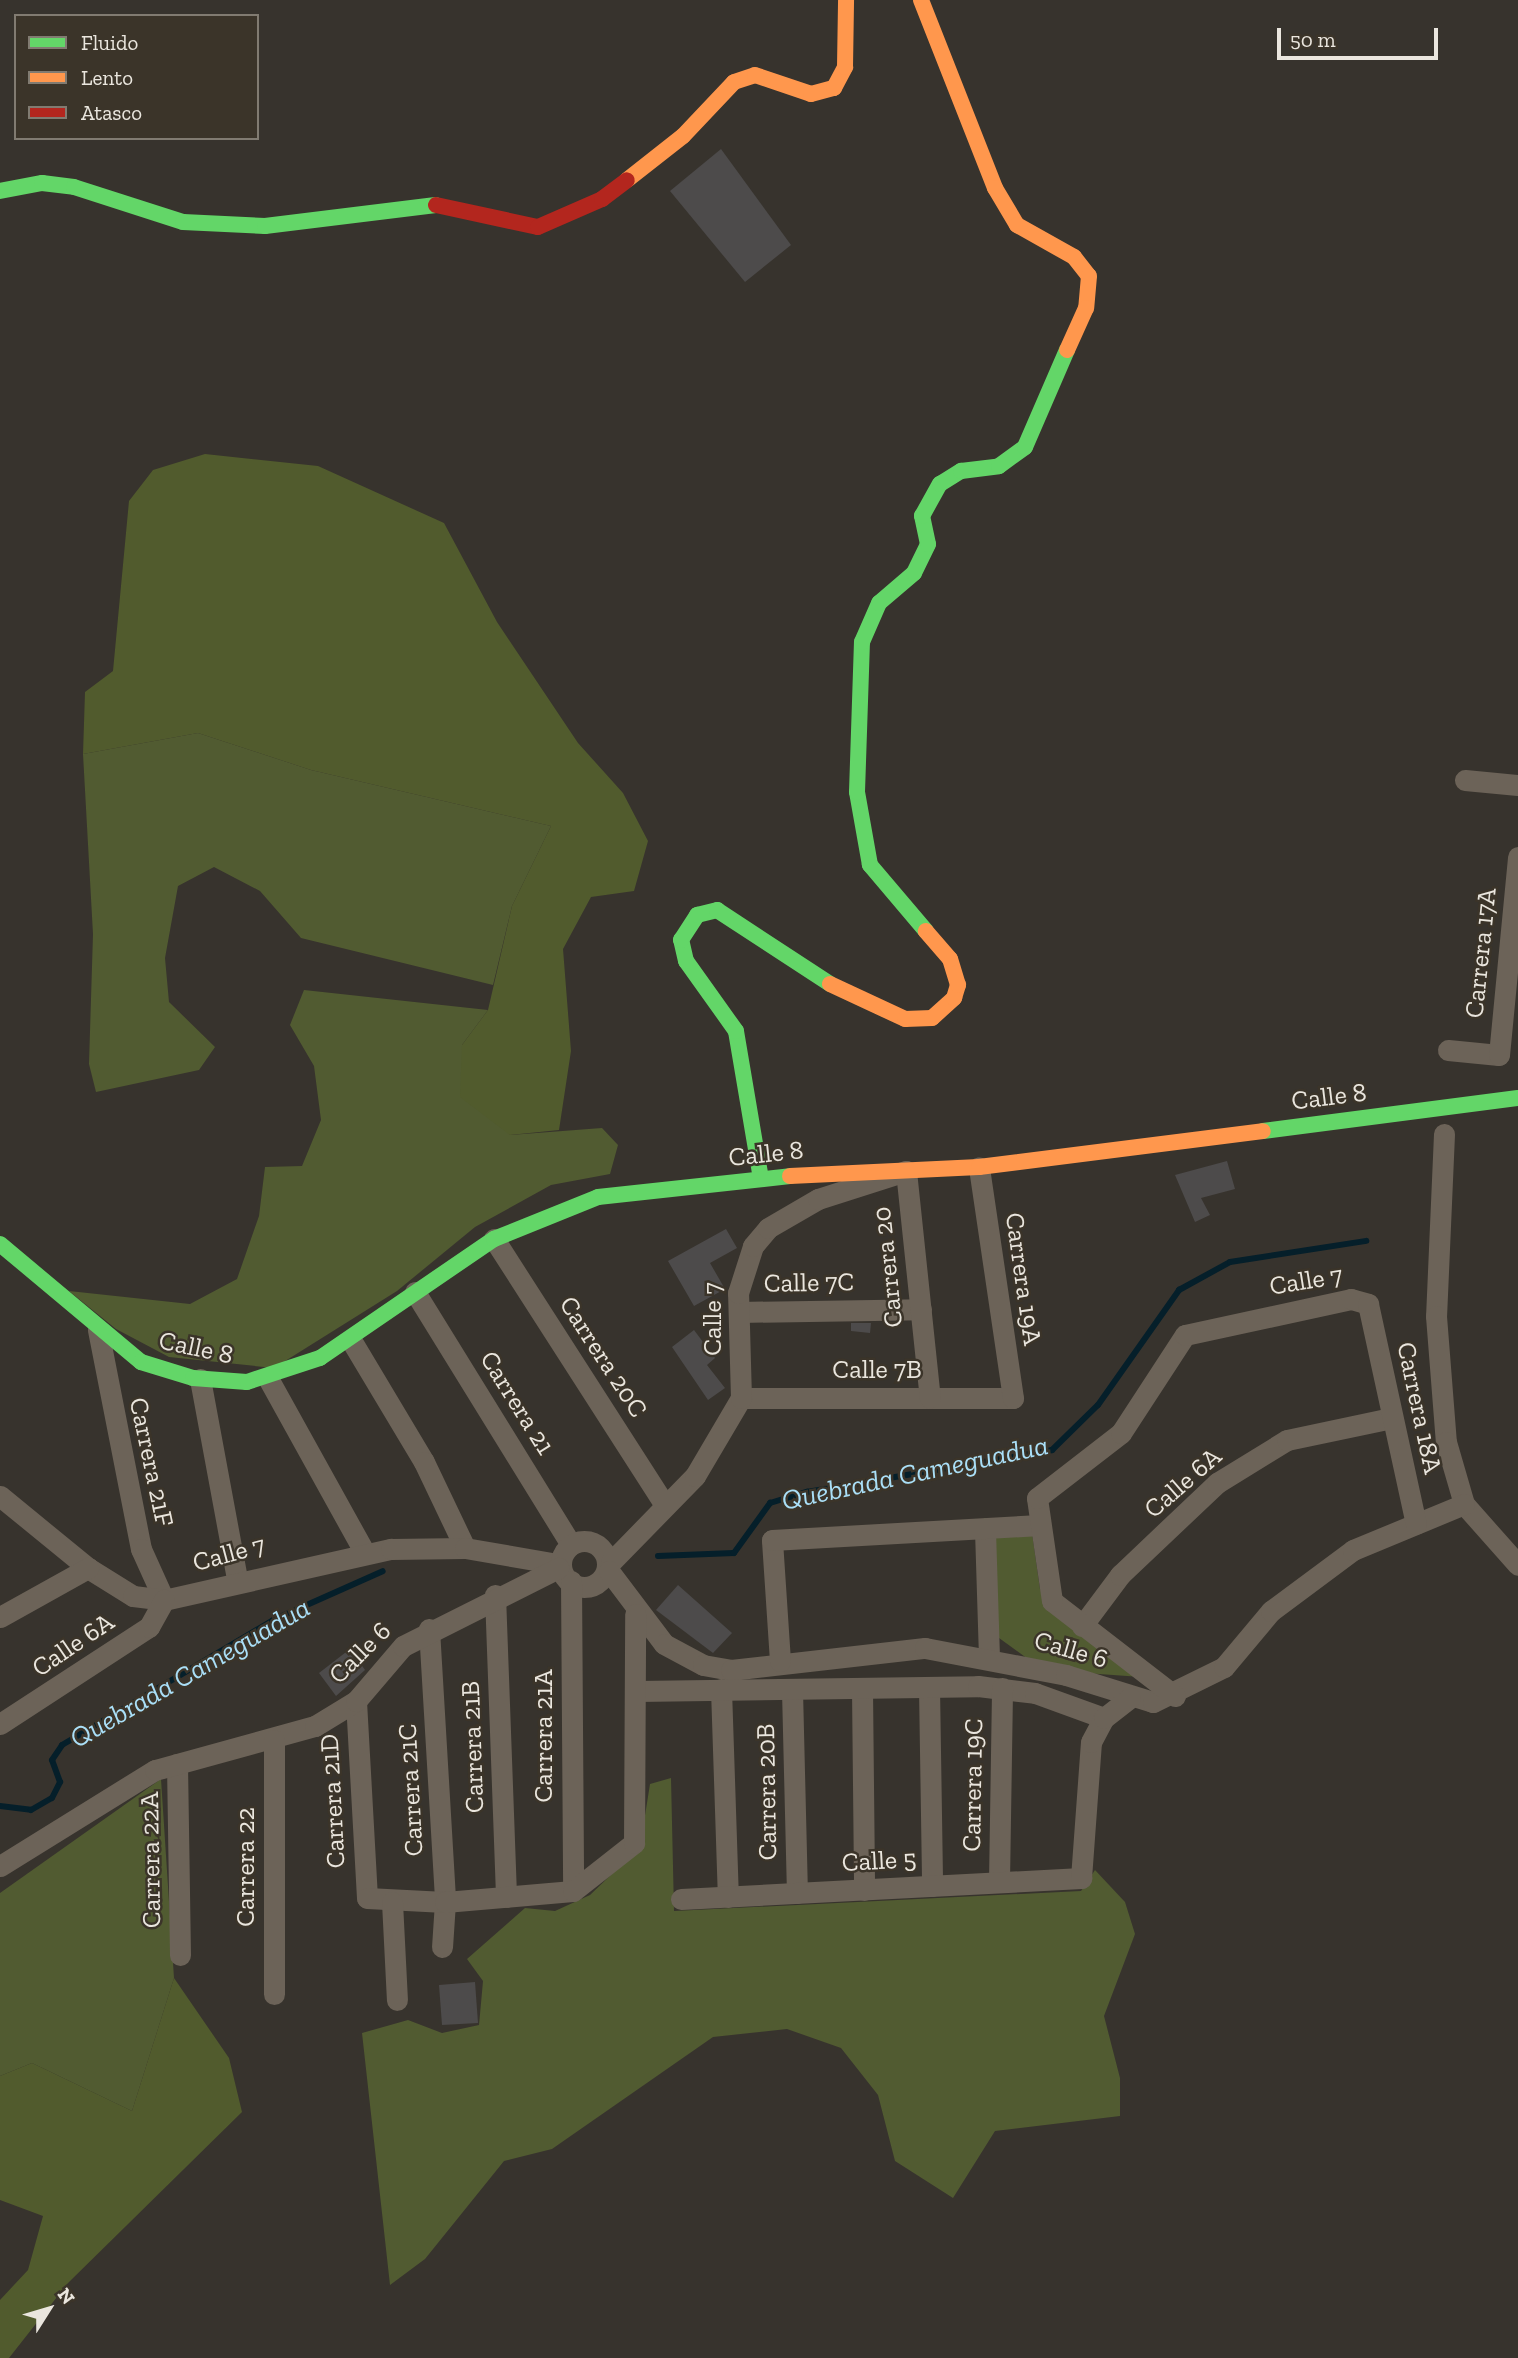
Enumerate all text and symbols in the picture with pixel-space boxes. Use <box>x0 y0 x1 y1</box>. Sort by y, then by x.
legend <box>14 14 259 140</box>
scale bar <box>1280 14 1441 58</box>
text: 50 m <box>1290 27 1336 52</box>
text: Fluido <box>81 30 138 55</box>
text: Lento <box>81 65 133 90</box>
text: Atasco <box>81 100 142 125</box>
street label: Carrera 17A <box>1459 886 1503 1020</box>
street label: Calle 8 <box>1290 1077 1368 1117</box>
street label: Calle 8 <box>727 1135 805 1173</box>
street label: Carrera 20 <box>866 1205 910 1329</box>
street label: Carrera 19A <box>998 1211 1048 1347</box>
street label: Calle 7 <box>1267 1260 1345 1302</box>
street label: Calle 7C <box>764 1267 854 1299</box>
street label: Calle 7 <box>697 1282 729 1356</box>
street label: Carrera 20C <box>552 1291 654 1423</box>
street label: Calle 8 <box>156 1325 236 1371</box>
street label: Carrera 18A <box>1390 1339 1448 1477</box>
street label: Carrera 21 <box>473 1345 561 1461</box>
street label: Calle 7B <box>832 1354 922 1386</box>
street label: Carrera 21F <box>122 1395 180 1529</box>
water label: Quebrada Cameguadua <box>779 1428 1051 1518</box>
street label: Calle 6A <box>1138 1441 1228 1525</box>
street label: Calle 7 <box>189 1529 269 1579</box>
water label: Quebrada Cameguadua <box>64 1591 316 1755</box>
street label: Calle 6A <box>26 1606 120 1684</box>
street label: Calle 6 <box>322 1615 398 1691</box>
street label: Calle 6 <box>1031 1625 1111 1675</box>
street label: Carrera 21A <box>528 1669 560 1803</box>
street label: Carrera 21B <box>455 1681 491 1813</box>
street label: Carrera 19C <box>956 1718 990 1852</box>
street label: Carrera 21C <box>392 1723 430 1857</box>
street label: Carrera 20B <box>750 1723 784 1861</box>
street label: Carrera 21D <box>314 1733 352 1869</box>
street label: Carrera 22A <box>134 1792 168 1928</box>
street label: Carrera 22 <box>230 1807 262 1927</box>
street label: Calle 5 <box>841 1843 917 1879</box>
north arrow <box>14 2274 84 2344</box>
text: N <box>53 2283 80 2309</box>

